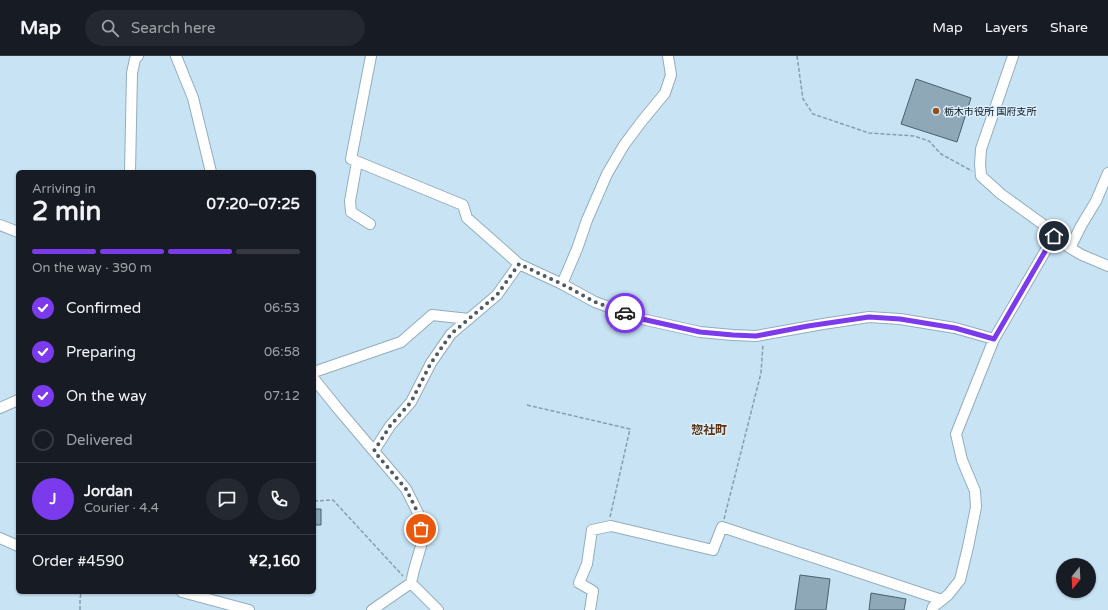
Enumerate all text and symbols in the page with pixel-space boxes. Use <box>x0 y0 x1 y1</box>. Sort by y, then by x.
search box <box>85 10 365 46</box>
text: Map <box>20 17 61 39</box>
icon: search <box>99 17 121 39</box>
text: Search here <box>131 19 215 37</box>
text: Map <box>933 19 963 36</box>
text: Layers <box>985 19 1028 36</box>
text: Share <box>1050 19 1088 36</box>
marker: 栃木市役所 国府支所 <box>931 106 941 116</box>
place label: 栃木市役所 国府支所 <box>944 106 1037 118</box>
text: Arriving in <box>32 181 96 197</box>
text: 07:20–07:25 <box>207 195 300 213</box>
text: 2 min <box>32 196 101 227</box>
pin <box>1037 219 1071 253</box>
icon: home <box>1043 225 1065 247</box>
text: On the way · 390 m <box>32 260 152 276</box>
courier <box>605 293 645 333</box>
icon: check <box>32 297 54 319</box>
text: Confirmed <box>66 299 141 317</box>
text: 06:53 <box>264 300 300 316</box>
icon: car <box>614 302 636 324</box>
icon: check <box>32 341 54 363</box>
text: Preparing <box>66 343 136 361</box>
text: 06:58 <box>264 344 300 360</box>
icon: check <box>32 385 54 407</box>
text: On the way <box>66 387 146 405</box>
text: 07:12 <box>264 388 300 404</box>
district label: 惣社町 <box>691 423 727 437</box>
text: Delivered <box>66 431 133 449</box>
button: chat <box>206 478 248 520</box>
button: phone <box>258 478 300 520</box>
text: Jordan <box>84 482 133 500</box>
text: J <box>50 490 57 508</box>
text: Courier · 4.4 <box>84 500 159 516</box>
pin <box>404 512 438 546</box>
icon: bag <box>410 518 432 540</box>
text: Order #4590 <box>32 552 124 570</box>
text: ¥2,160 <box>249 552 300 570</box>
north arrow <box>1056 558 1096 598</box>
map controls <box>1056 558 1096 598</box>

